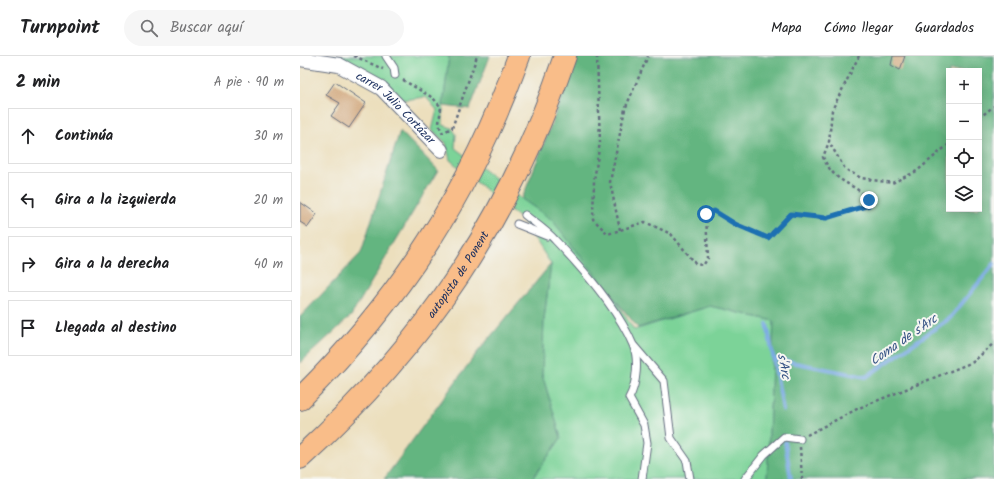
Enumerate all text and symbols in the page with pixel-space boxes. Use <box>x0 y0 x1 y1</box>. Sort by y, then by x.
search box <box>124 10 404 46</box>
text: Turnpoint <box>20 13 100 43</box>
text: Buscar aquí <box>170 16 243 40</box>
icon: search <box>138 17 160 39</box>
text: Mapa <box>771 17 802 39</box>
text: Cómo llegar <box>824 17 893 39</box>
text: Guardados <box>915 17 974 39</box>
street label: carrer Julio Cortázar <box>352 67 440 150</box>
map controls <box>946 68 982 212</box>
button: + <box>946 68 982 104</box>
text: 2 min <box>16 69 60 96</box>
text: A pie · 90 m <box>214 72 284 93</box>
button: − <box>946 104 982 140</box>
text: Continúa <box>55 124 113 148</box>
icon: ahead <box>17 125 39 147</box>
text: 30 m <box>254 126 283 147</box>
button: locate <box>946 140 982 176</box>
button: layers <box>946 176 982 212</box>
text: Gira a la izquierda <box>55 188 176 212</box>
icon: left <box>17 189 39 211</box>
text: 20 m <box>253 190 283 211</box>
route end <box>860 191 878 209</box>
route start <box>697 205 715 223</box>
street label: autopista de Ponent <box>422 227 494 322</box>
text: Gira a la derecha <box>55 252 169 276</box>
icon: right <box>17 253 39 275</box>
text: 40 m <box>254 254 283 275</box>
water label: Coma de s'Arc <box>866 308 943 371</box>
text: Llegada al destino <box>55 316 177 340</box>
icon: arrive <box>17 317 39 339</box>
water label: s'Arc <box>771 352 796 382</box>

